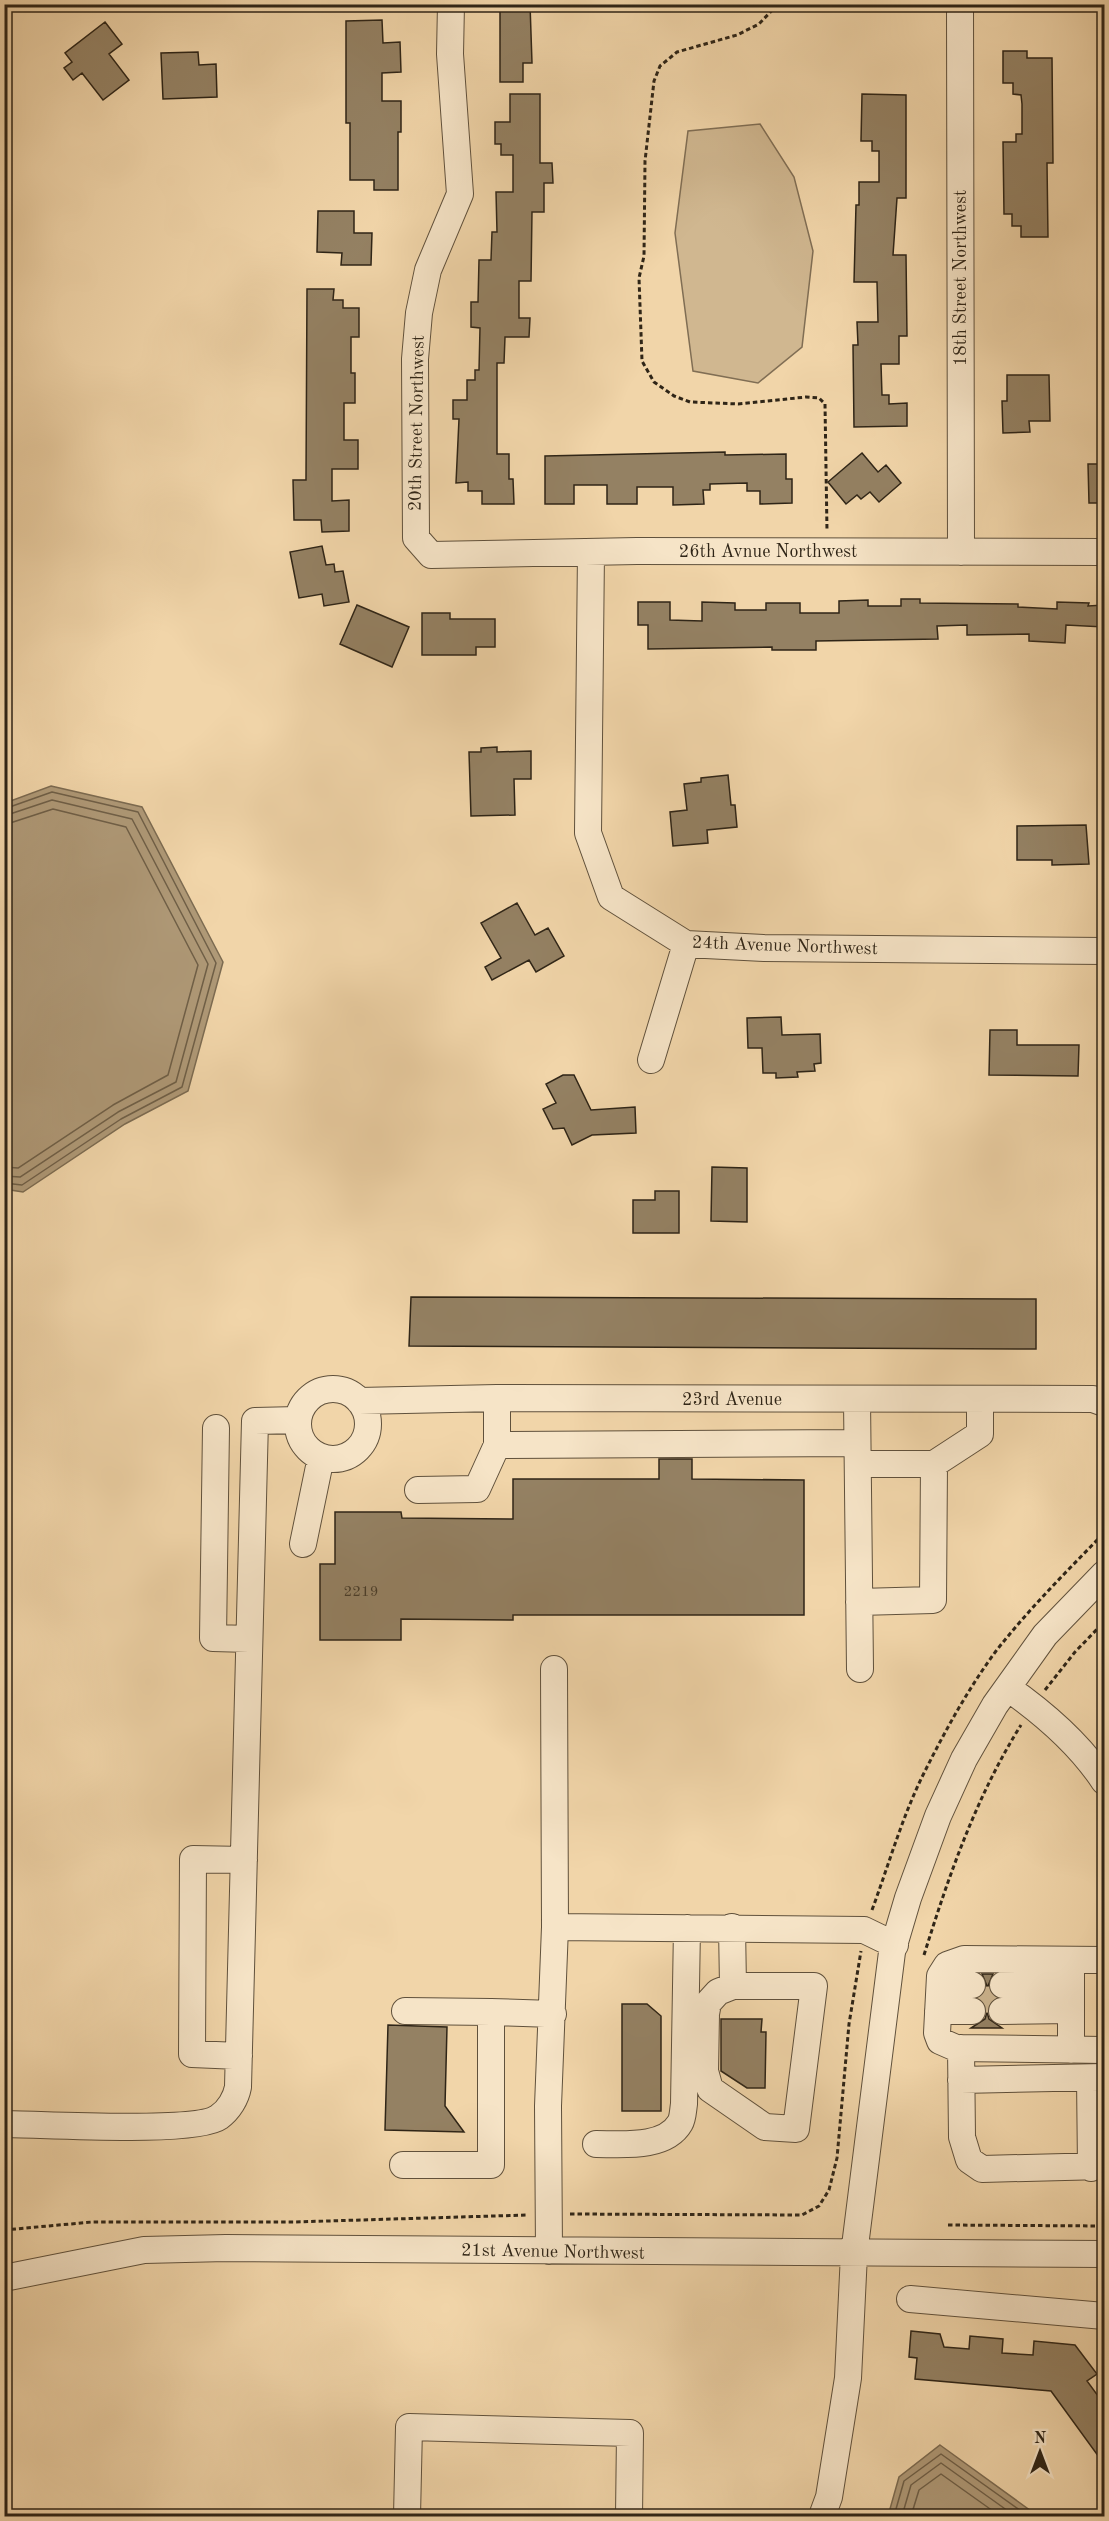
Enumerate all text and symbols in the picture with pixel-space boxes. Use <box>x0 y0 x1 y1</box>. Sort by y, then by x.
street label: 18th Street Northwest <box>952 190 970 366</box>
street label: 20th Street Northwest <box>406 335 428 511</box>
street label: 26th Avnue Northwest <box>679 543 857 561</box>
street label: 24th Avenue Northwest <box>692 934 878 958</box>
street label: 23rd Avenue <box>682 1391 782 1409</box>
house number: 2219 <box>344 1585 378 1600</box>
street label: 21st Avenue Northwest <box>461 2241 645 2263</box>
north arrow <box>1010 2422 1070 2482</box>
text: N <box>1034 2431 1047 2447</box>

